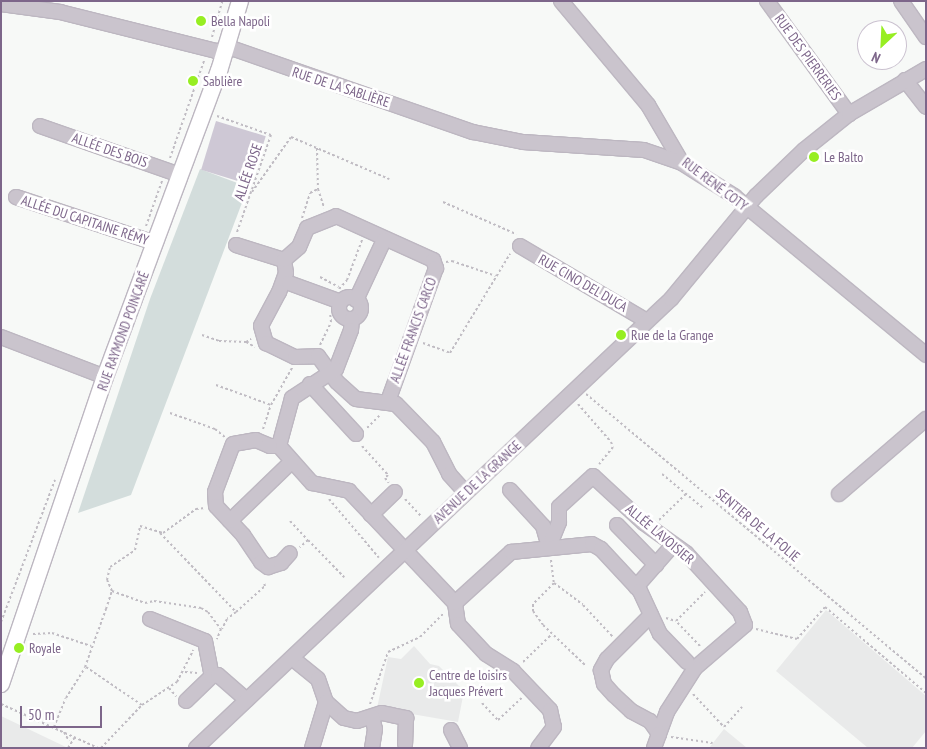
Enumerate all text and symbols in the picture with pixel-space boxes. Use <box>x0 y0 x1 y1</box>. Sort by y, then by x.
street label: RUE DES PIERRERIES <box>771 11 845 103</box>
place label: Bella Napoli <box>211 13 270 29</box>
marker: Bella Napoli <box>195 15 207 27</box>
north arrow <box>857 20 907 70</box>
text: N <box>869 48 883 67</box>
street label: RUE DE LA SABLIÈRE <box>290 63 392 111</box>
place label: Sablière <box>203 73 242 89</box>
marker: Sablière <box>187 75 199 87</box>
street label: ALLÉE DES BOIS <box>70 129 150 171</box>
street label: ALLÉE ROSE <box>230 141 266 203</box>
place label: Le Balto <box>824 149 863 165</box>
marker: Le Balto <box>808 151 820 163</box>
street label: RUE RENÉ COTY <box>679 154 751 214</box>
street label: ALLÉE DU CAPITAINE RÉMY <box>19 191 151 249</box>
street label: RUE CINO DEL DUCA <box>535 251 631 315</box>
street label: RUE RAYMOND POINCARÉ <box>94 269 152 393</box>
street label: ALLÉE FRANCIS CARCO <box>386 275 440 385</box>
place label: Rue de la Grange <box>631 327 713 343</box>
marker: Rue de la Grange <box>615 329 627 341</box>
street label: AVENUE DE LA GRANGE <box>429 437 525 527</box>
street label: SENTIER DE LA FOLIE <box>712 485 804 565</box>
street label: ALLÉE LAVOISIER <box>622 500 698 568</box>
place label: Royale <box>29 640 61 656</box>
marker: Royale <box>13 642 25 654</box>
place label: Centre de loisirs Jacques Prévert <box>429 667 507 700</box>
marker: Centre de loisirs Jacques Prévert <box>413 677 425 689</box>
scale bar <box>22 696 105 728</box>
text: 50 m <box>28 705 54 724</box>

